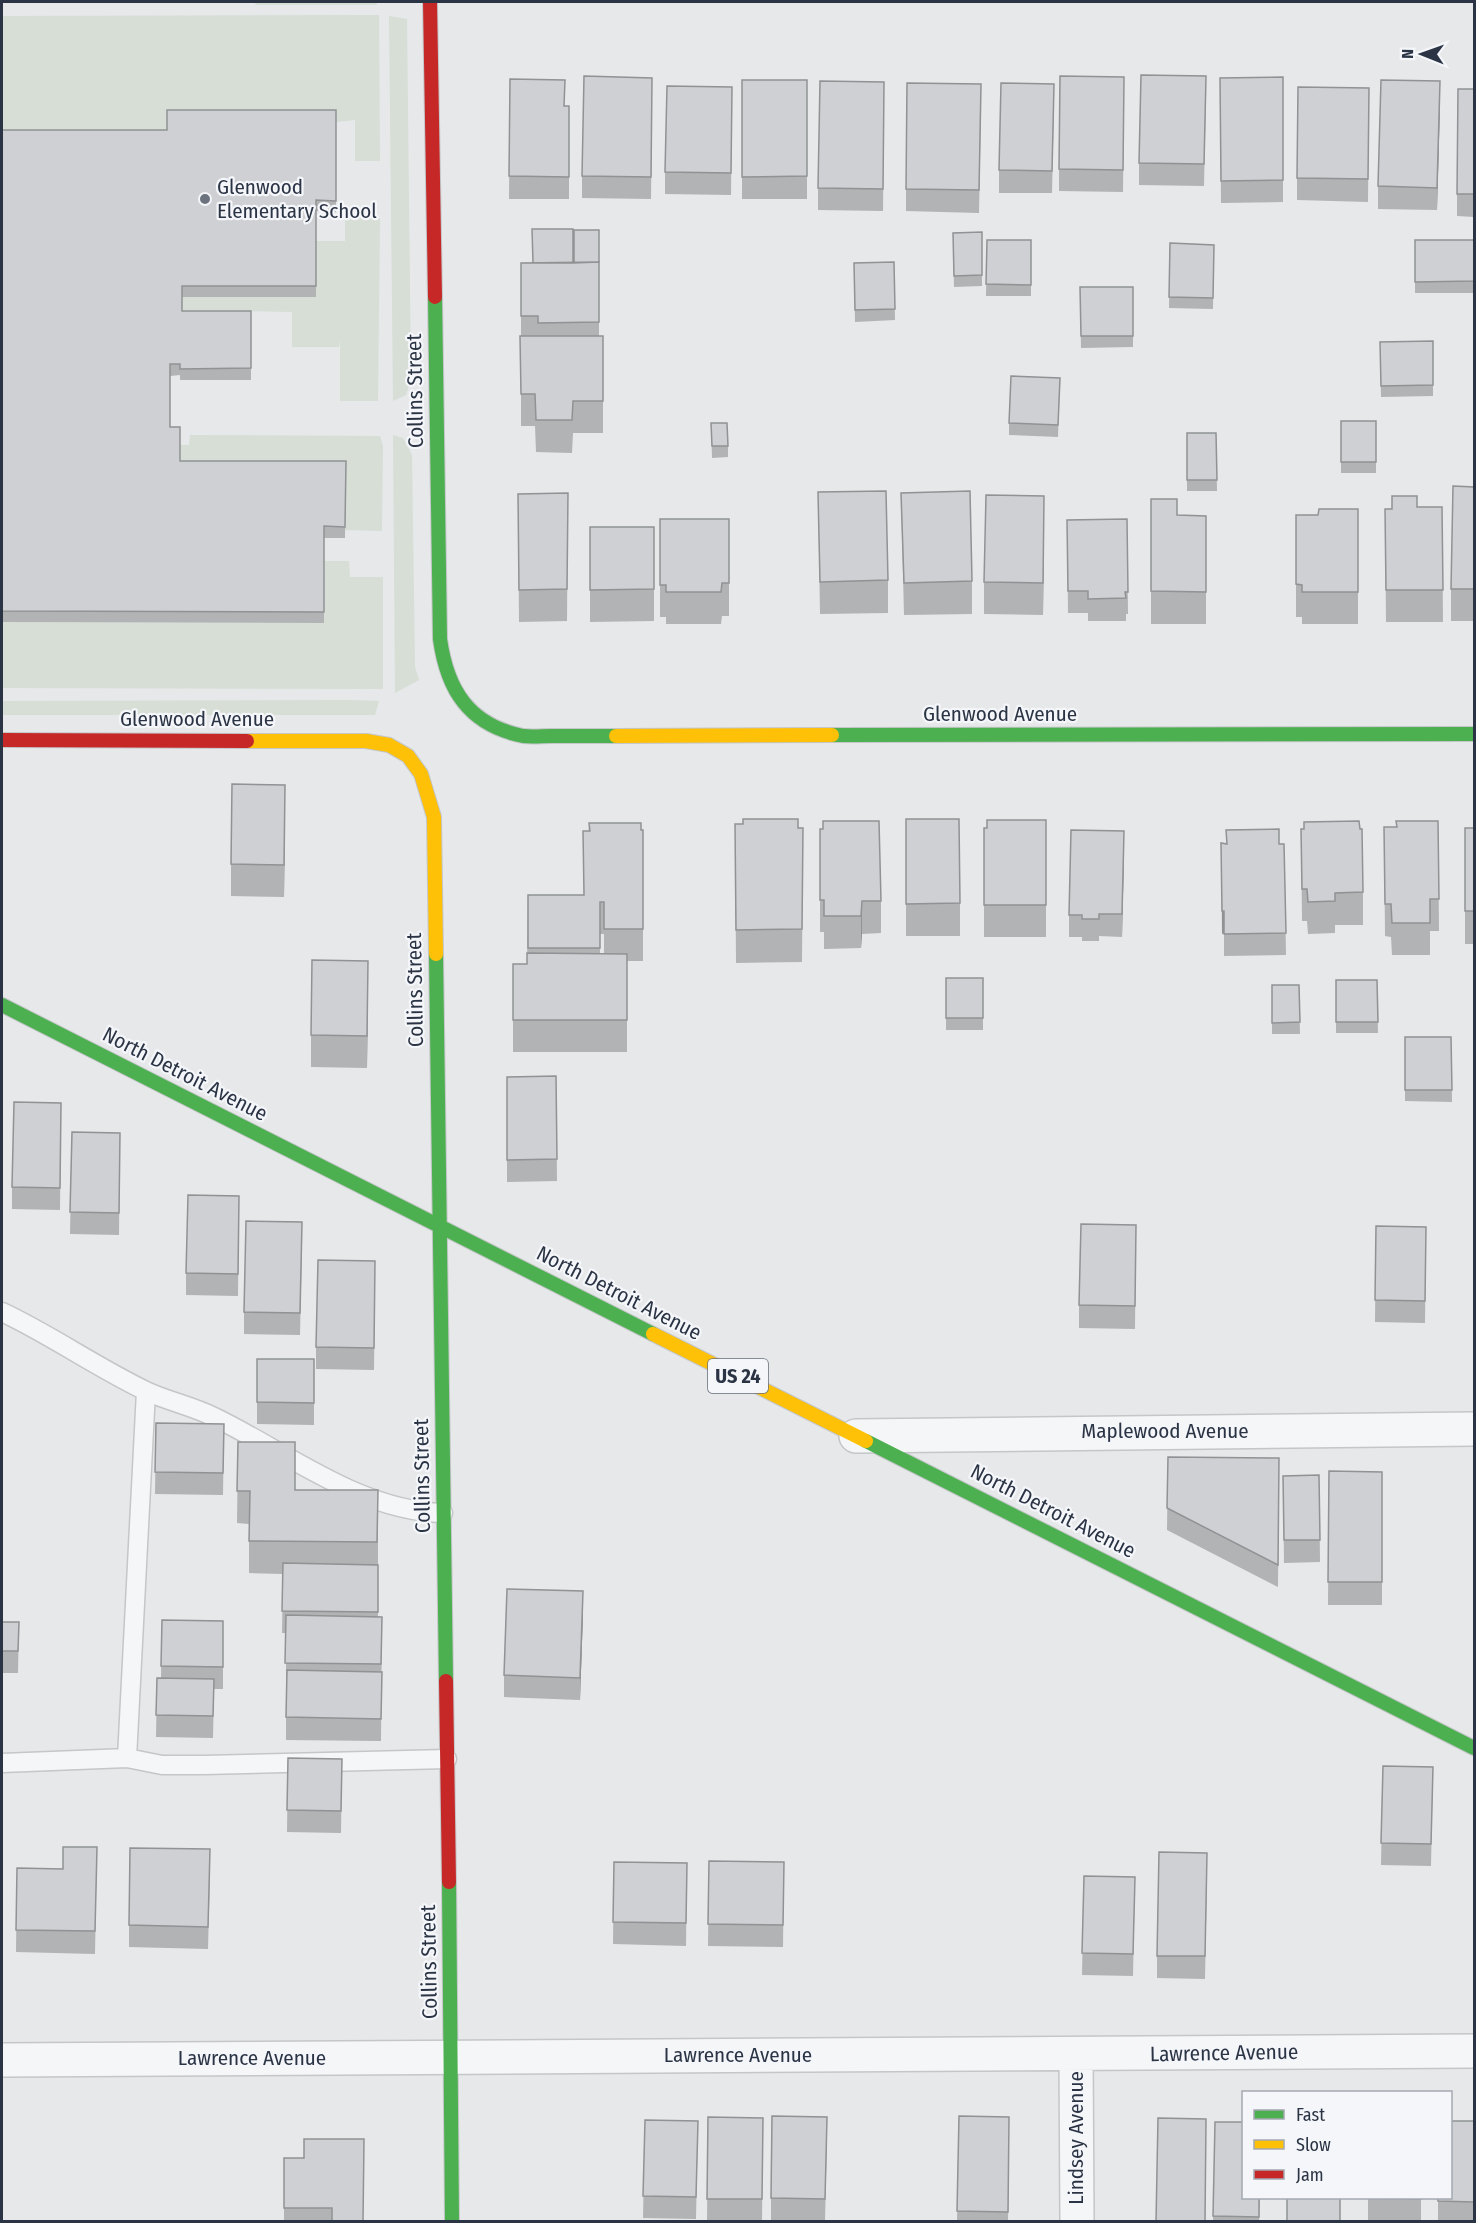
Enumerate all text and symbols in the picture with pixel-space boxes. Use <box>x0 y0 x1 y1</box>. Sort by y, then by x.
north arrow <box>1392 24 1452 84</box>
text: N <box>1398 49 1417 59</box>
place label: Glenwood Elementary School <box>217 174 377 224</box>
marker: Glenwood Elementary School <box>198 192 212 206</box>
street label: Collins Street <box>401 334 429 448</box>
street label: Glenwood Avenue <box>923 701 1077 727</box>
street label: Glenwood Avenue <box>120 706 274 732</box>
street label: Collins Street <box>401 933 429 1047</box>
street label: North Detroit Avenue <box>98 1021 272 1127</box>
street label: North Detroit Avenue <box>532 1240 706 1346</box>
road number: US 24 <box>708 1359 768 1393</box>
street label: Maplewood Avenue <box>1081 1418 1249 1444</box>
street label: Collins Street <box>408 1419 436 1533</box>
street label: North Detroit Avenue <box>966 1458 1140 1564</box>
street label: Collins Street <box>415 1905 443 2019</box>
street label: Lawrence Avenue <box>1150 2039 1298 2067</box>
street label: Lawrence Avenue <box>664 2042 812 2068</box>
street label: Lawrence Avenue <box>178 2045 326 2071</box>
street label: Lindsey Avenue <box>1063 2071 1089 2205</box>
legend <box>1242 2091 1452 2199</box>
text: Fast <box>1296 2104 1325 2126</box>
text: Slow <box>1296 2134 1331 2156</box>
text: Jam <box>1296 2164 1324 2186</box>

